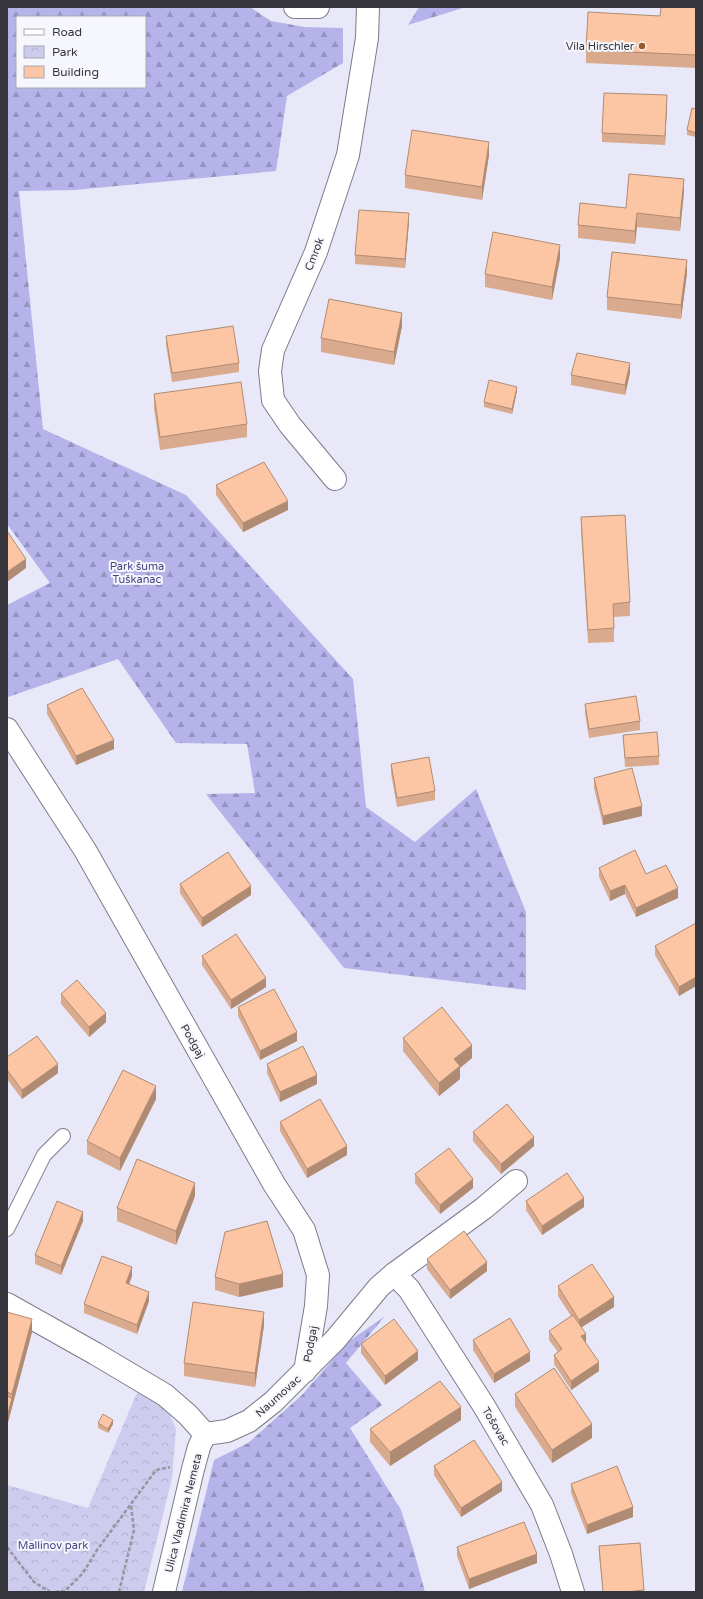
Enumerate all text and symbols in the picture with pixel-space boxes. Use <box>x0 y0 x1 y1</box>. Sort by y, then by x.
legend <box>16 16 146 88</box>
text: Road <box>52 25 82 39</box>
place label: Vila Hirschler <box>566 40 635 53</box>
marker: Vila Hirschler <box>637 41 647 51</box>
text: Park <box>52 45 78 59</box>
text: Building <box>52 65 99 79</box>
street label: Cmrok <box>302 236 327 273</box>
park label: Park šuma Tuškanac <box>110 560 164 586</box>
street label: Podgaj <box>178 1022 207 1061</box>
street label: Podgaj <box>301 1325 320 1363</box>
street label: Naumovac <box>253 1373 304 1420</box>
street label: Tošovac <box>479 1405 512 1448</box>
street label: Ulica Vladimira Nemeta <box>162 1452 205 1574</box>
park label: Mallinov park <box>18 1539 88 1552</box>

